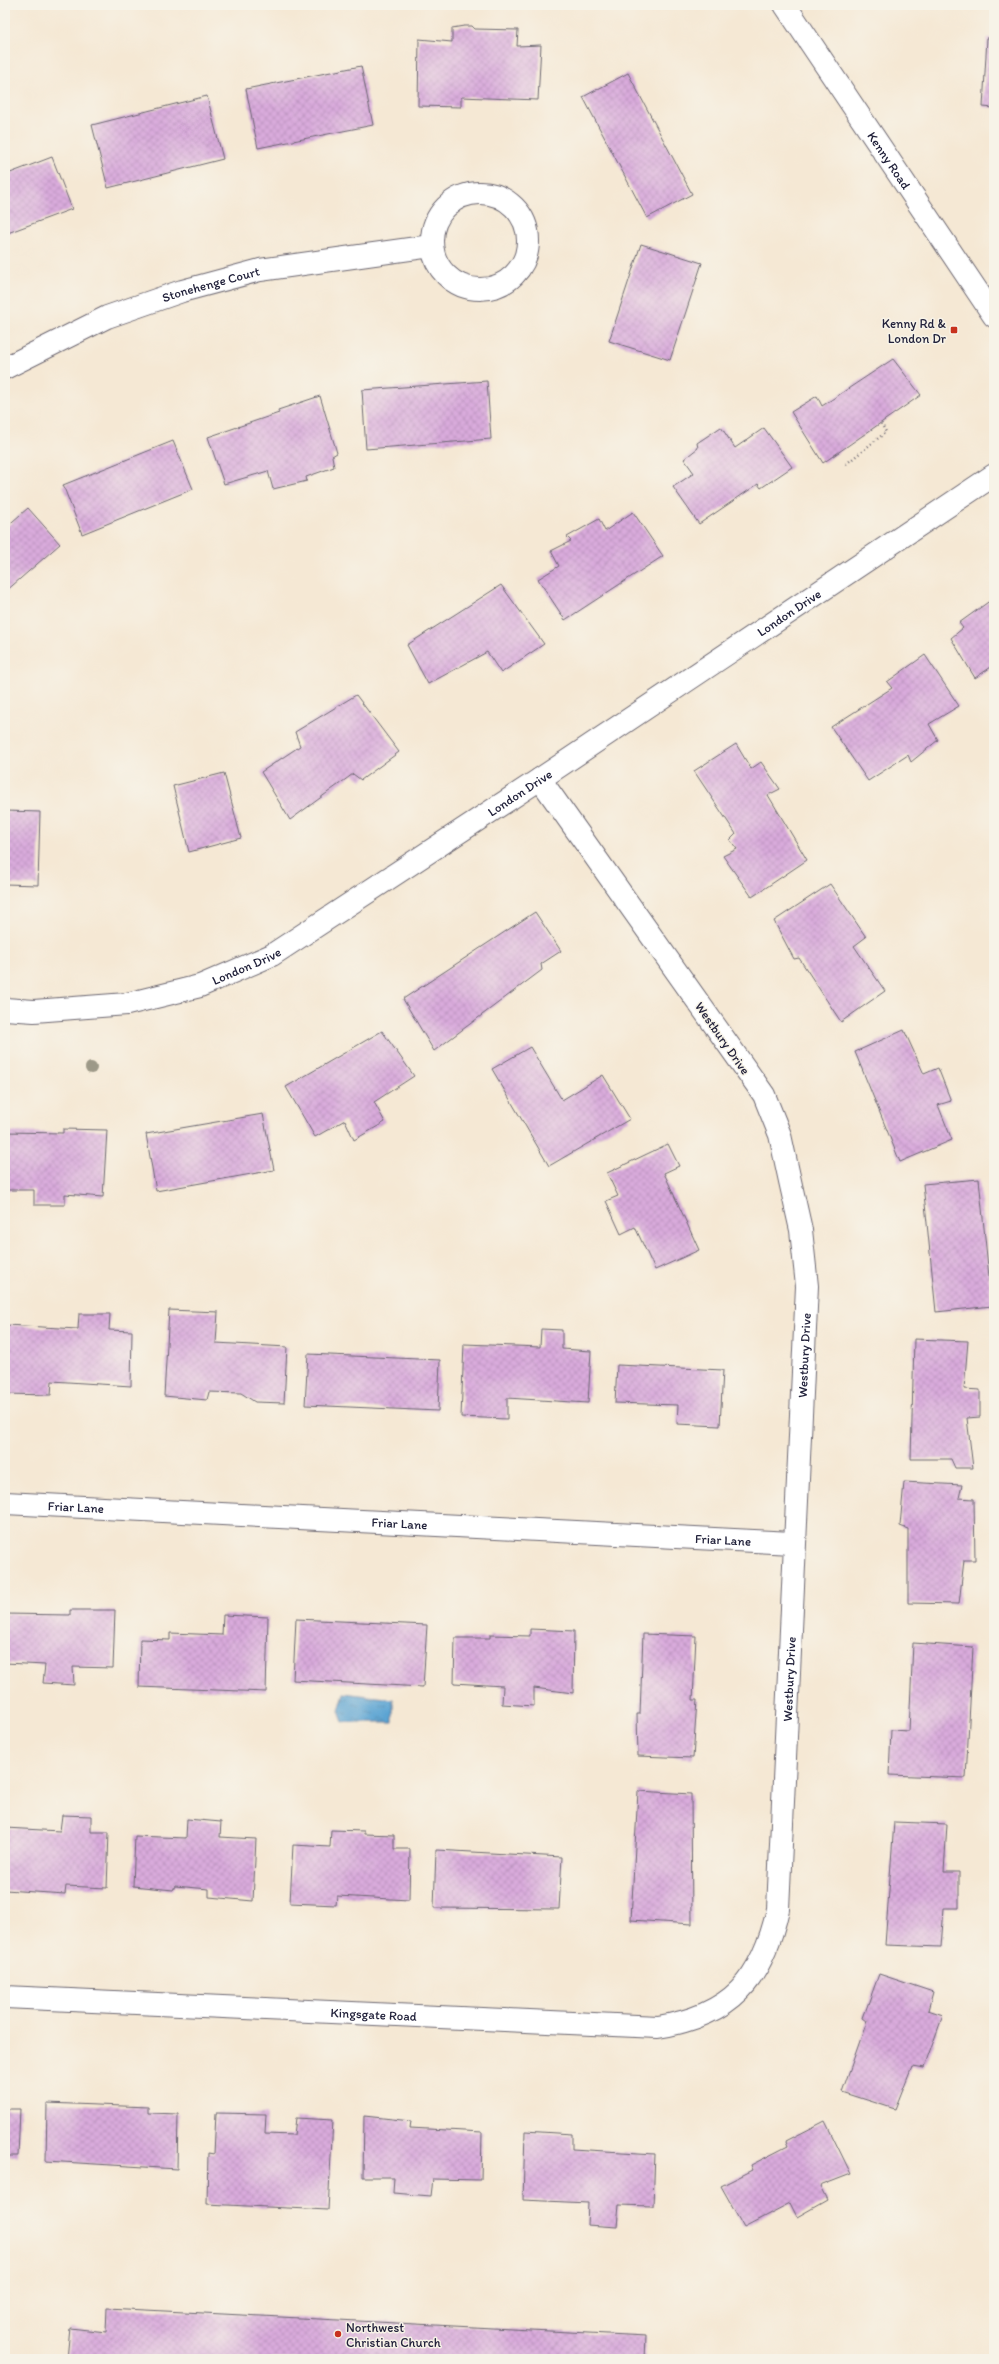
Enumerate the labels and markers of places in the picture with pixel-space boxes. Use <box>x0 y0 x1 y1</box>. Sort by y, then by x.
place label: Kenny Rd & London Dr <box>882 316 947 346</box>
marker: Kenny Rd & London Dr <box>949 325 959 335</box>
place label: Northwest Christian Church <box>346 2320 441 2350</box>
marker: Northwest Christian Church <box>333 2329 343 2339</box>

